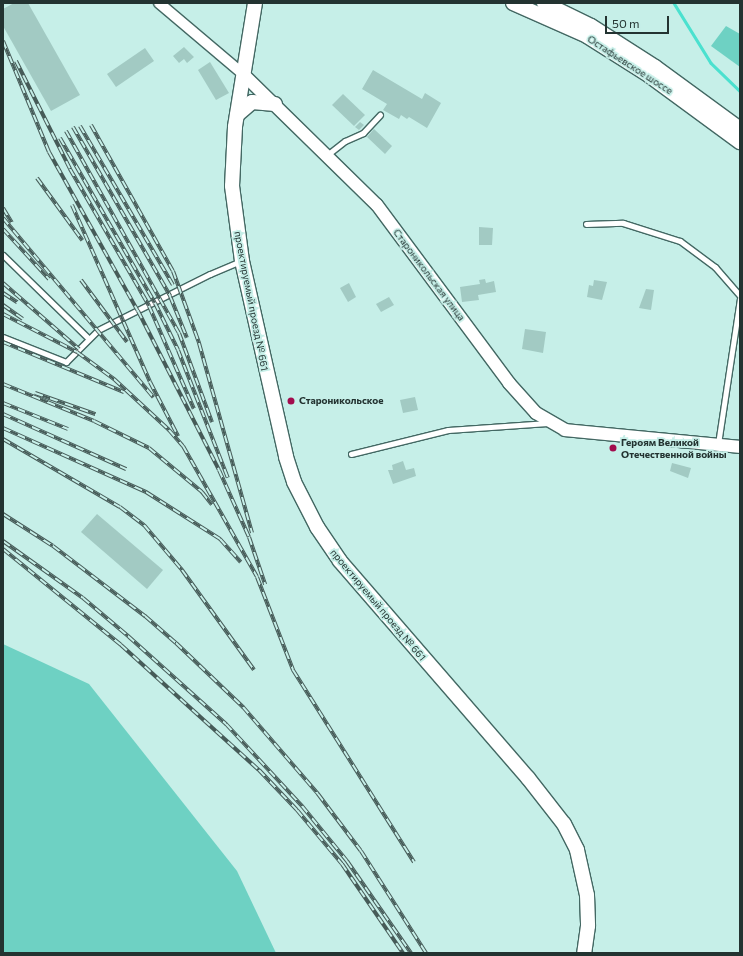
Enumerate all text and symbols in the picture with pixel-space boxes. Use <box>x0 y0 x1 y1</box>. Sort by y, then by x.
scale bar <box>607 8 671 34</box>
text: 50 m <box>612 16 640 30</box>
street label: Остафьевское шоссе <box>585 33 675 97</box>
street label: Староникольская улица <box>391 227 467 323</box>
street label: проектируемый проезд № 661 <box>232 230 270 372</box>
place label: Староникольское <box>299 395 383 407</box>
marker: Староникольское <box>286 396 296 406</box>
place label: Героям Великой Отечественной войны <box>621 436 727 460</box>
marker: Героям Великой Отечественной войны <box>608 443 618 453</box>
street label: проектируемый проезд № 661 <box>328 547 428 663</box>

